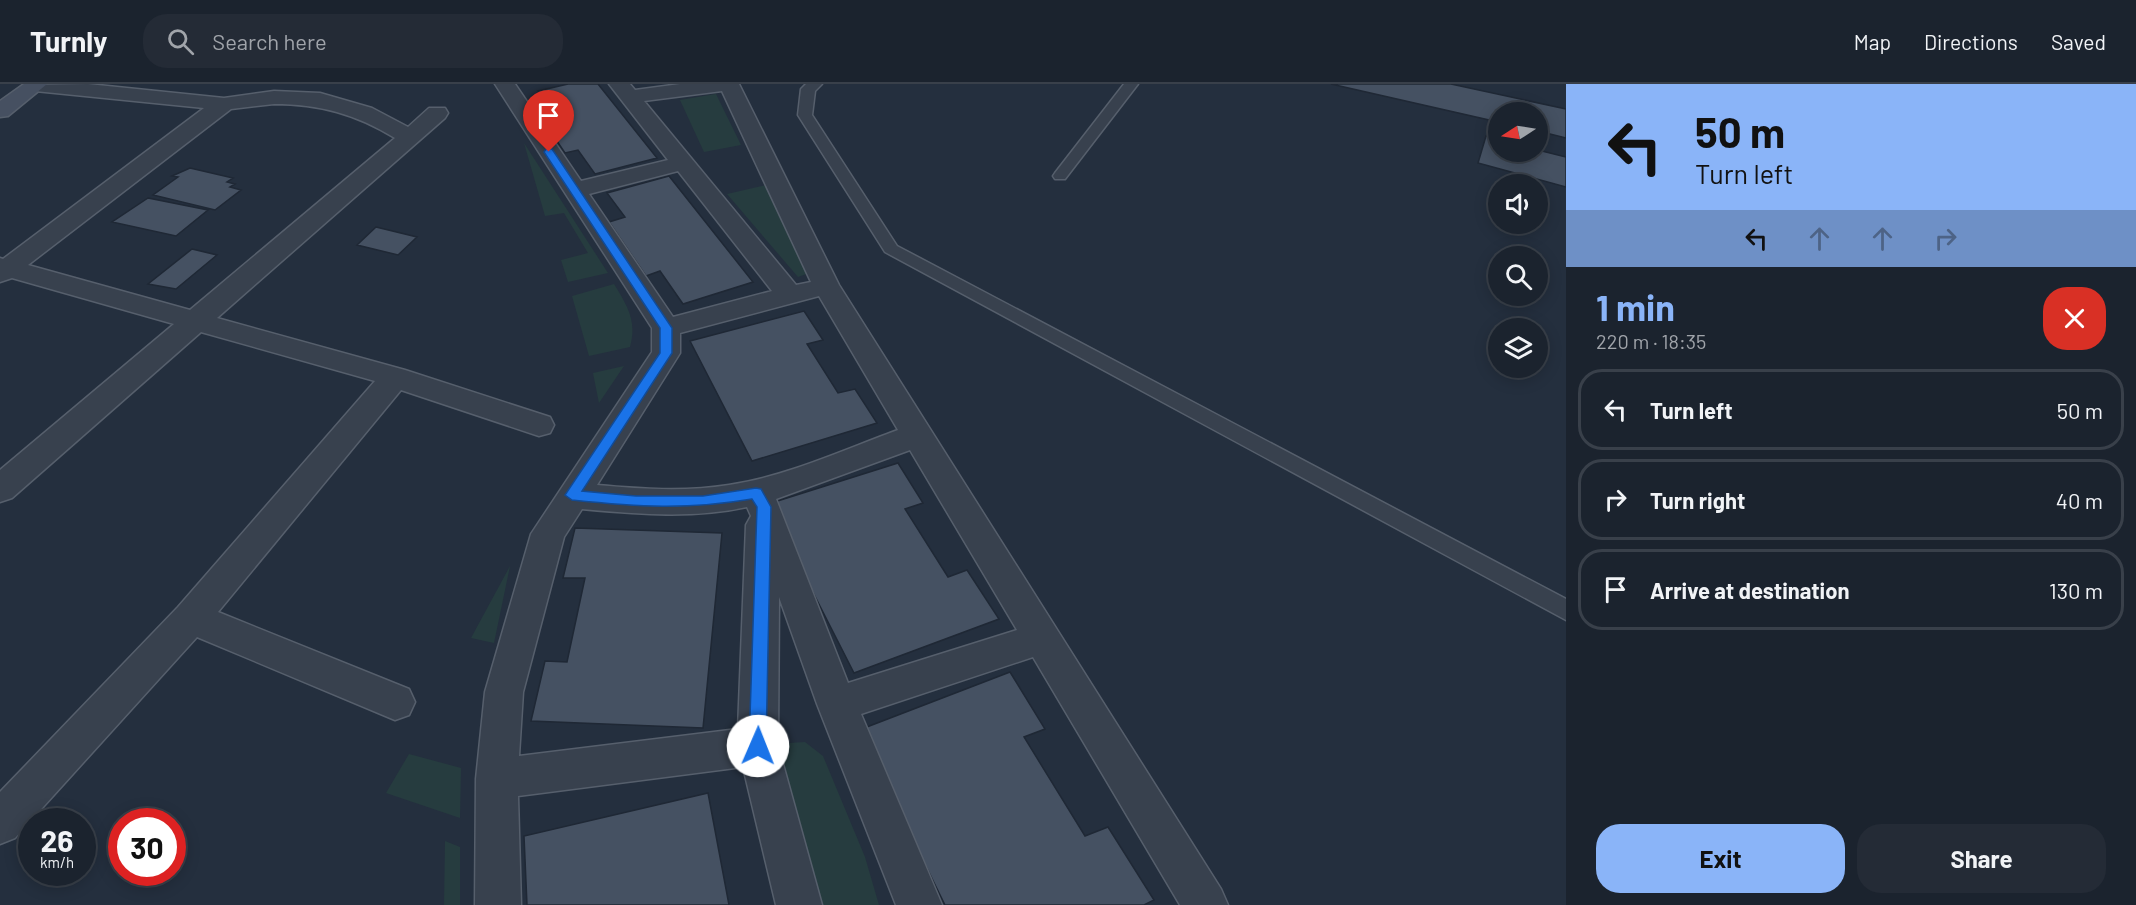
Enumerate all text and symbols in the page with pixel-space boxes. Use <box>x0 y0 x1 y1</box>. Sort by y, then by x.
search box <box>143 14 563 68</box>
text: Turnly <box>30 24 107 58</box>
icon: search <box>164 25 197 58</box>
text: Search here <box>212 28 327 54</box>
text: Map <box>1854 29 1891 54</box>
text: Directions <box>1924 29 2018 54</box>
text: Saved <box>2051 29 2106 54</box>
pin <box>523 90 574 152</box>
icon: arrive <box>532 99 565 132</box>
north arrow <box>1488 102 1548 162</box>
map controls <box>1488 102 1548 378</box>
text: 50 m <box>1695 106 1785 156</box>
icon: left <box>1596 108 1674 186</box>
text: Turn left <box>1695 157 1793 189</box>
button: sound <box>1488 174 1548 234</box>
icon: left <box>1740 222 1773 255</box>
icon: ahead <box>1803 222 1836 255</box>
icon: ahead <box>1866 222 1899 255</box>
icon: right <box>1929 222 1962 255</box>
button: search <box>1488 246 1548 306</box>
text: 1 min <box>1596 285 1675 328</box>
button: close <box>2043 287 2106 350</box>
button: layers <box>1488 318 1548 378</box>
text: 220 m · 18:35 <box>1596 329 1706 353</box>
icon: left <box>1599 393 1632 426</box>
text: Turn left <box>1650 397 1733 423</box>
text: 50 m <box>2057 397 2103 423</box>
icon: right <box>1599 483 1632 516</box>
text: Turn right <box>1650 487 1745 513</box>
text: 40 m <box>2056 487 2103 513</box>
icon: arrive <box>1599 573 1632 606</box>
text: Arrive at destination <box>1650 577 1849 603</box>
text: 130 m <box>2049 577 2103 603</box>
position arrow <box>726 714 790 778</box>
speed limit sign: 30 <box>108 808 186 886</box>
text: 26 <box>41 822 73 858</box>
button: Exit <box>1596 824 1845 893</box>
button: Share <box>1857 824 2106 893</box>
text: km/h <box>40 853 74 871</box>

